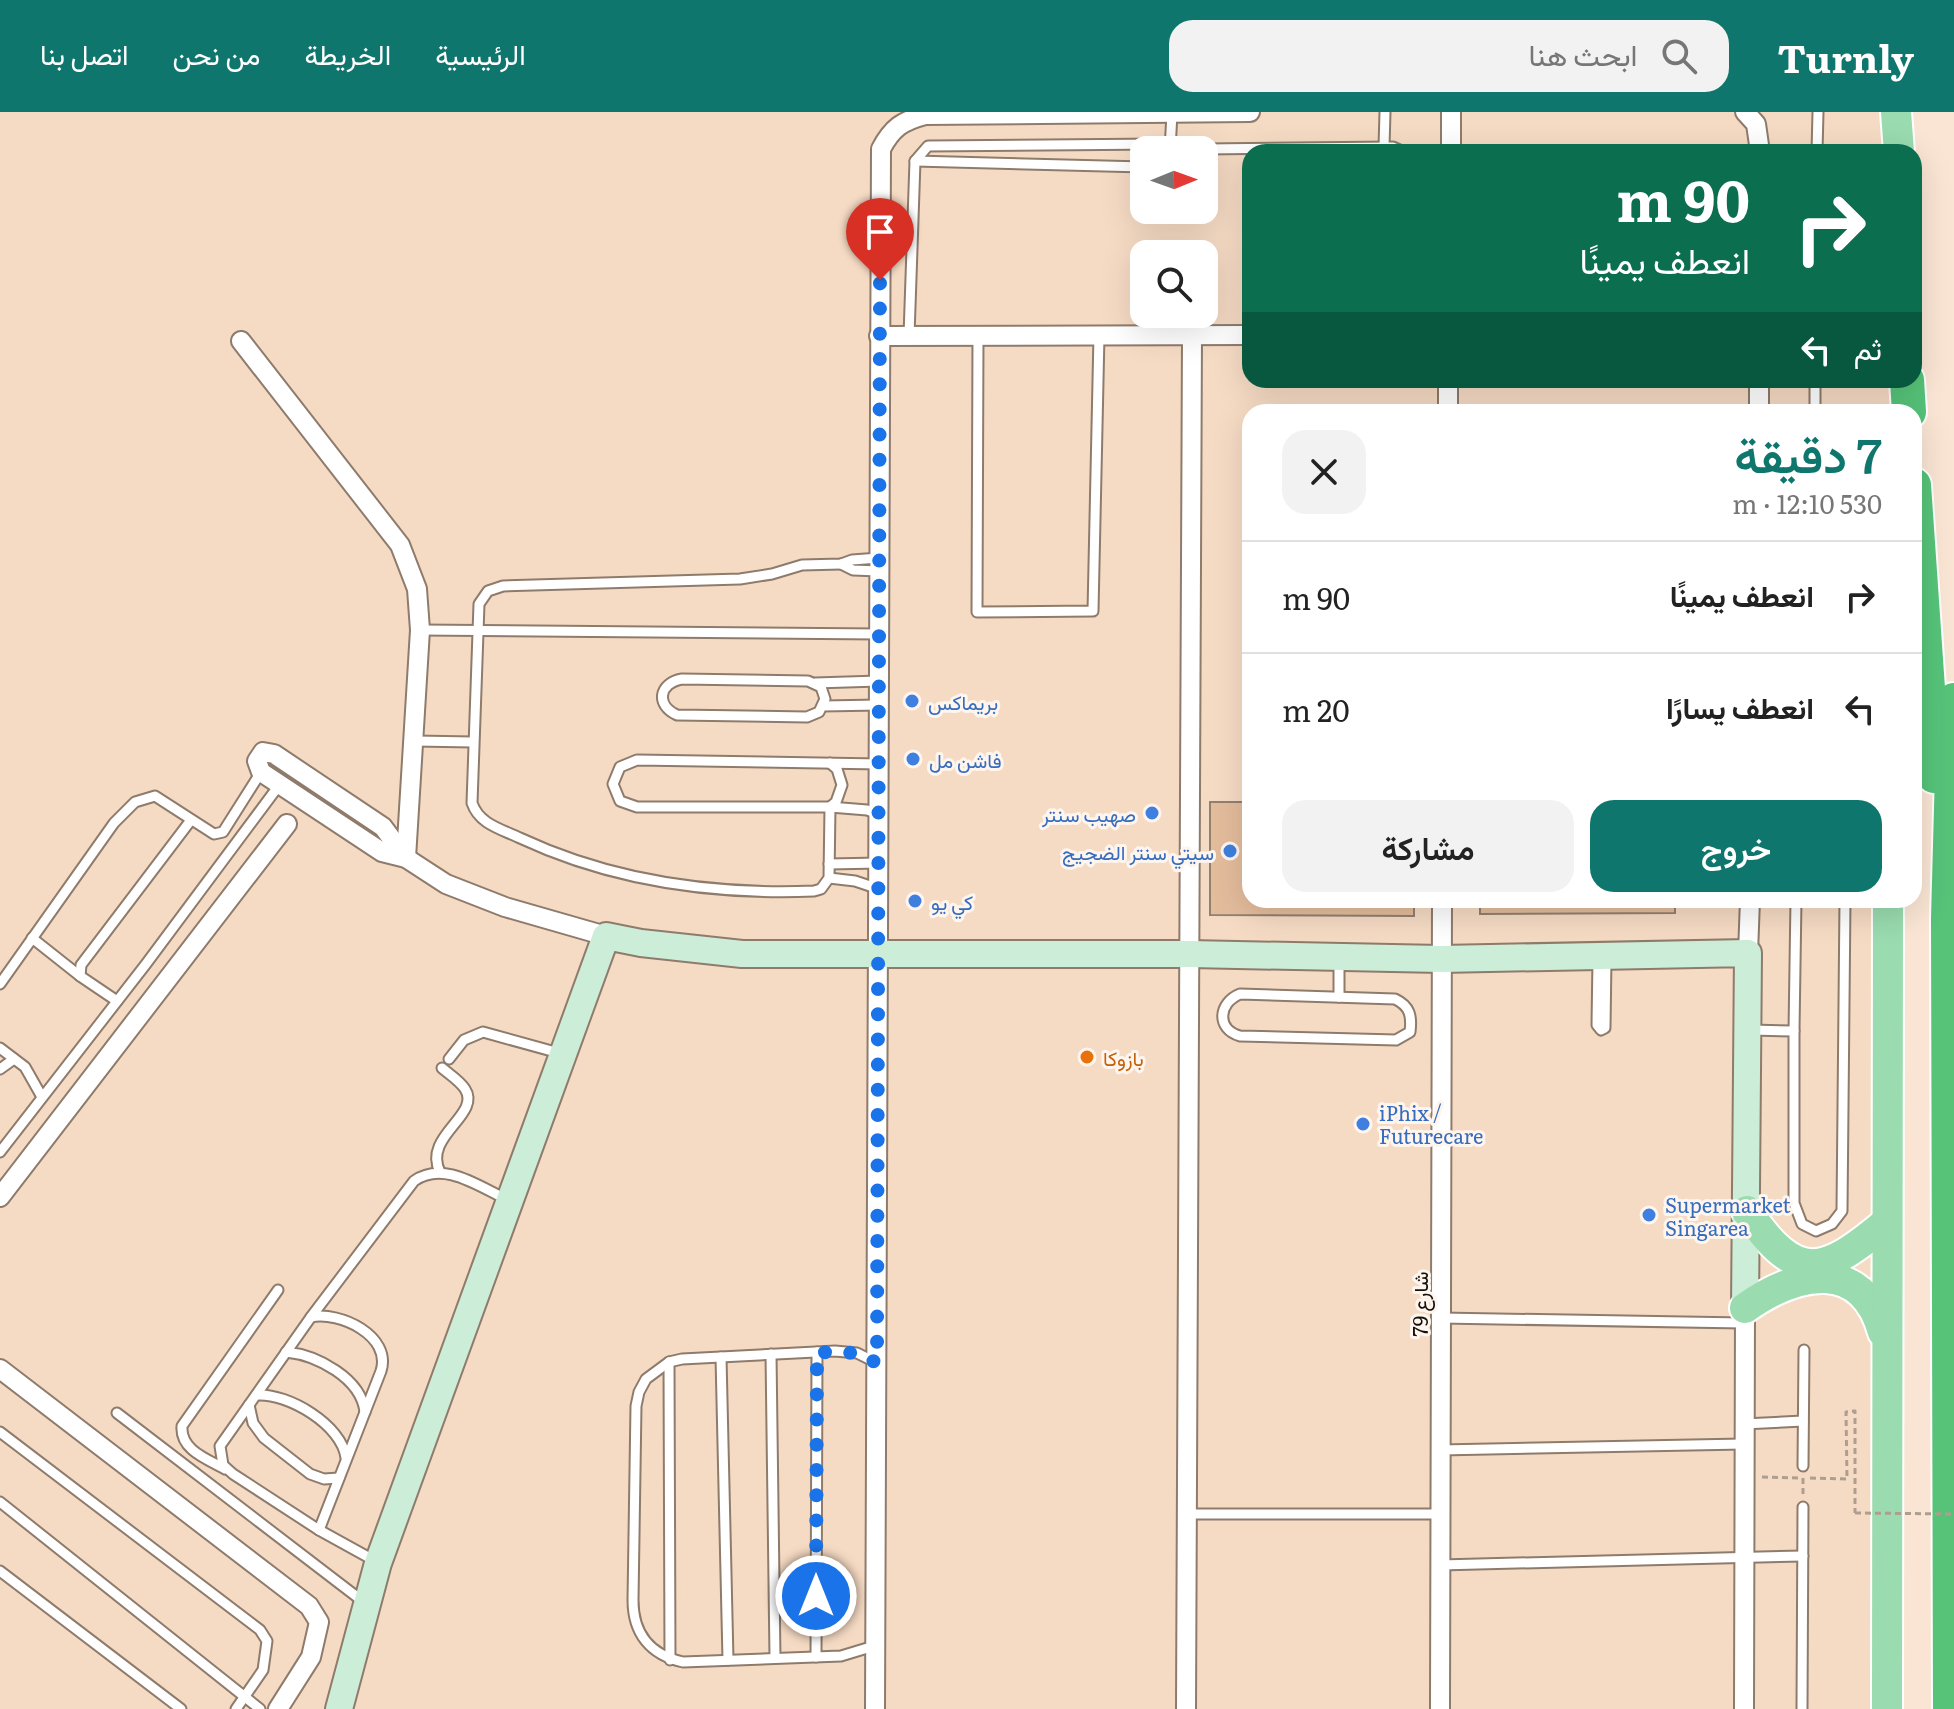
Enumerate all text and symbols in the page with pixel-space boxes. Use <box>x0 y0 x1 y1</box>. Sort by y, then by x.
search box <box>1169 20 1729 92</box>
text: Turnly <box>1777 28 1914 85</box>
text: ابحث هنا <box>1529 31 1637 75</box>
text: اتصل بنا <box>40 32 129 74</box>
text: من نحن <box>173 32 261 74</box>
text: الخريطة <box>305 32 391 74</box>
text: الرئيسية <box>435 32 526 74</box>
icon: search <box>1657 34 1701 78</box>
north arrow <box>1130 136 1218 224</box>
map controls <box>1130 136 1218 328</box>
text: 90 m <box>1616 156 1750 239</box>
icon: right <box>1778 176 1882 280</box>
pin <box>846 198 914 280</box>
icon: arrive <box>858 210 902 254</box>
text: انعطف يمينًا <box>1579 232 1750 285</box>
button: search <box>1130 240 1218 328</box>
text: ثم <box>1854 325 1882 369</box>
icon: left <box>1794 328 1838 372</box>
text: 7 دقيقة <box>1734 417 1882 488</box>
button: close <box>1282 430 1366 514</box>
text: 530 m · 12:10 <box>1732 483 1882 522</box>
text: انعطف يمينًا <box>1670 572 1814 616</box>
text: 90 m <box>1282 575 1350 619</box>
icon: right <box>1838 575 1882 619</box>
text: انعطف يسارًا <box>1666 684 1814 728</box>
place label: بريماكس <box>928 686 998 716</box>
text: 20 m <box>1282 687 1350 731</box>
icon: left <box>1838 687 1882 731</box>
marker: بريماكس <box>903 692 921 710</box>
place label: فاشن مل <box>929 744 1002 774</box>
marker: فاشن مل <box>904 750 922 768</box>
place label: صهيب سنتر <box>1041 798 1136 828</box>
button: مشاركة <box>1282 800 1574 892</box>
button: خروج <box>1590 800 1882 892</box>
marker: صهيب سنتر <box>1143 804 1161 822</box>
place label: سيتي سنتر الضجيج <box>1062 836 1214 870</box>
marker: سيتي سنتر الضجيج <box>1221 842 1239 860</box>
place label: كي يو <box>931 886 973 920</box>
marker: كي يو <box>906 892 924 910</box>
place label: بازوكا <box>1103 1042 1144 1072</box>
marker: بازوكا <box>1078 1048 1096 1066</box>
place label: iPhix / Futurecare <box>1379 1097 1483 1150</box>
marker: iPhix / Futurecare <box>1354 1115 1372 1133</box>
place label: Supermarket Singarea <box>1665 1189 1791 1242</box>
marker: Supermarket Singarea <box>1640 1206 1658 1224</box>
street label: شارع 79 <box>1404 1272 1435 1336</box>
position arrow <box>774 1554 858 1638</box>

